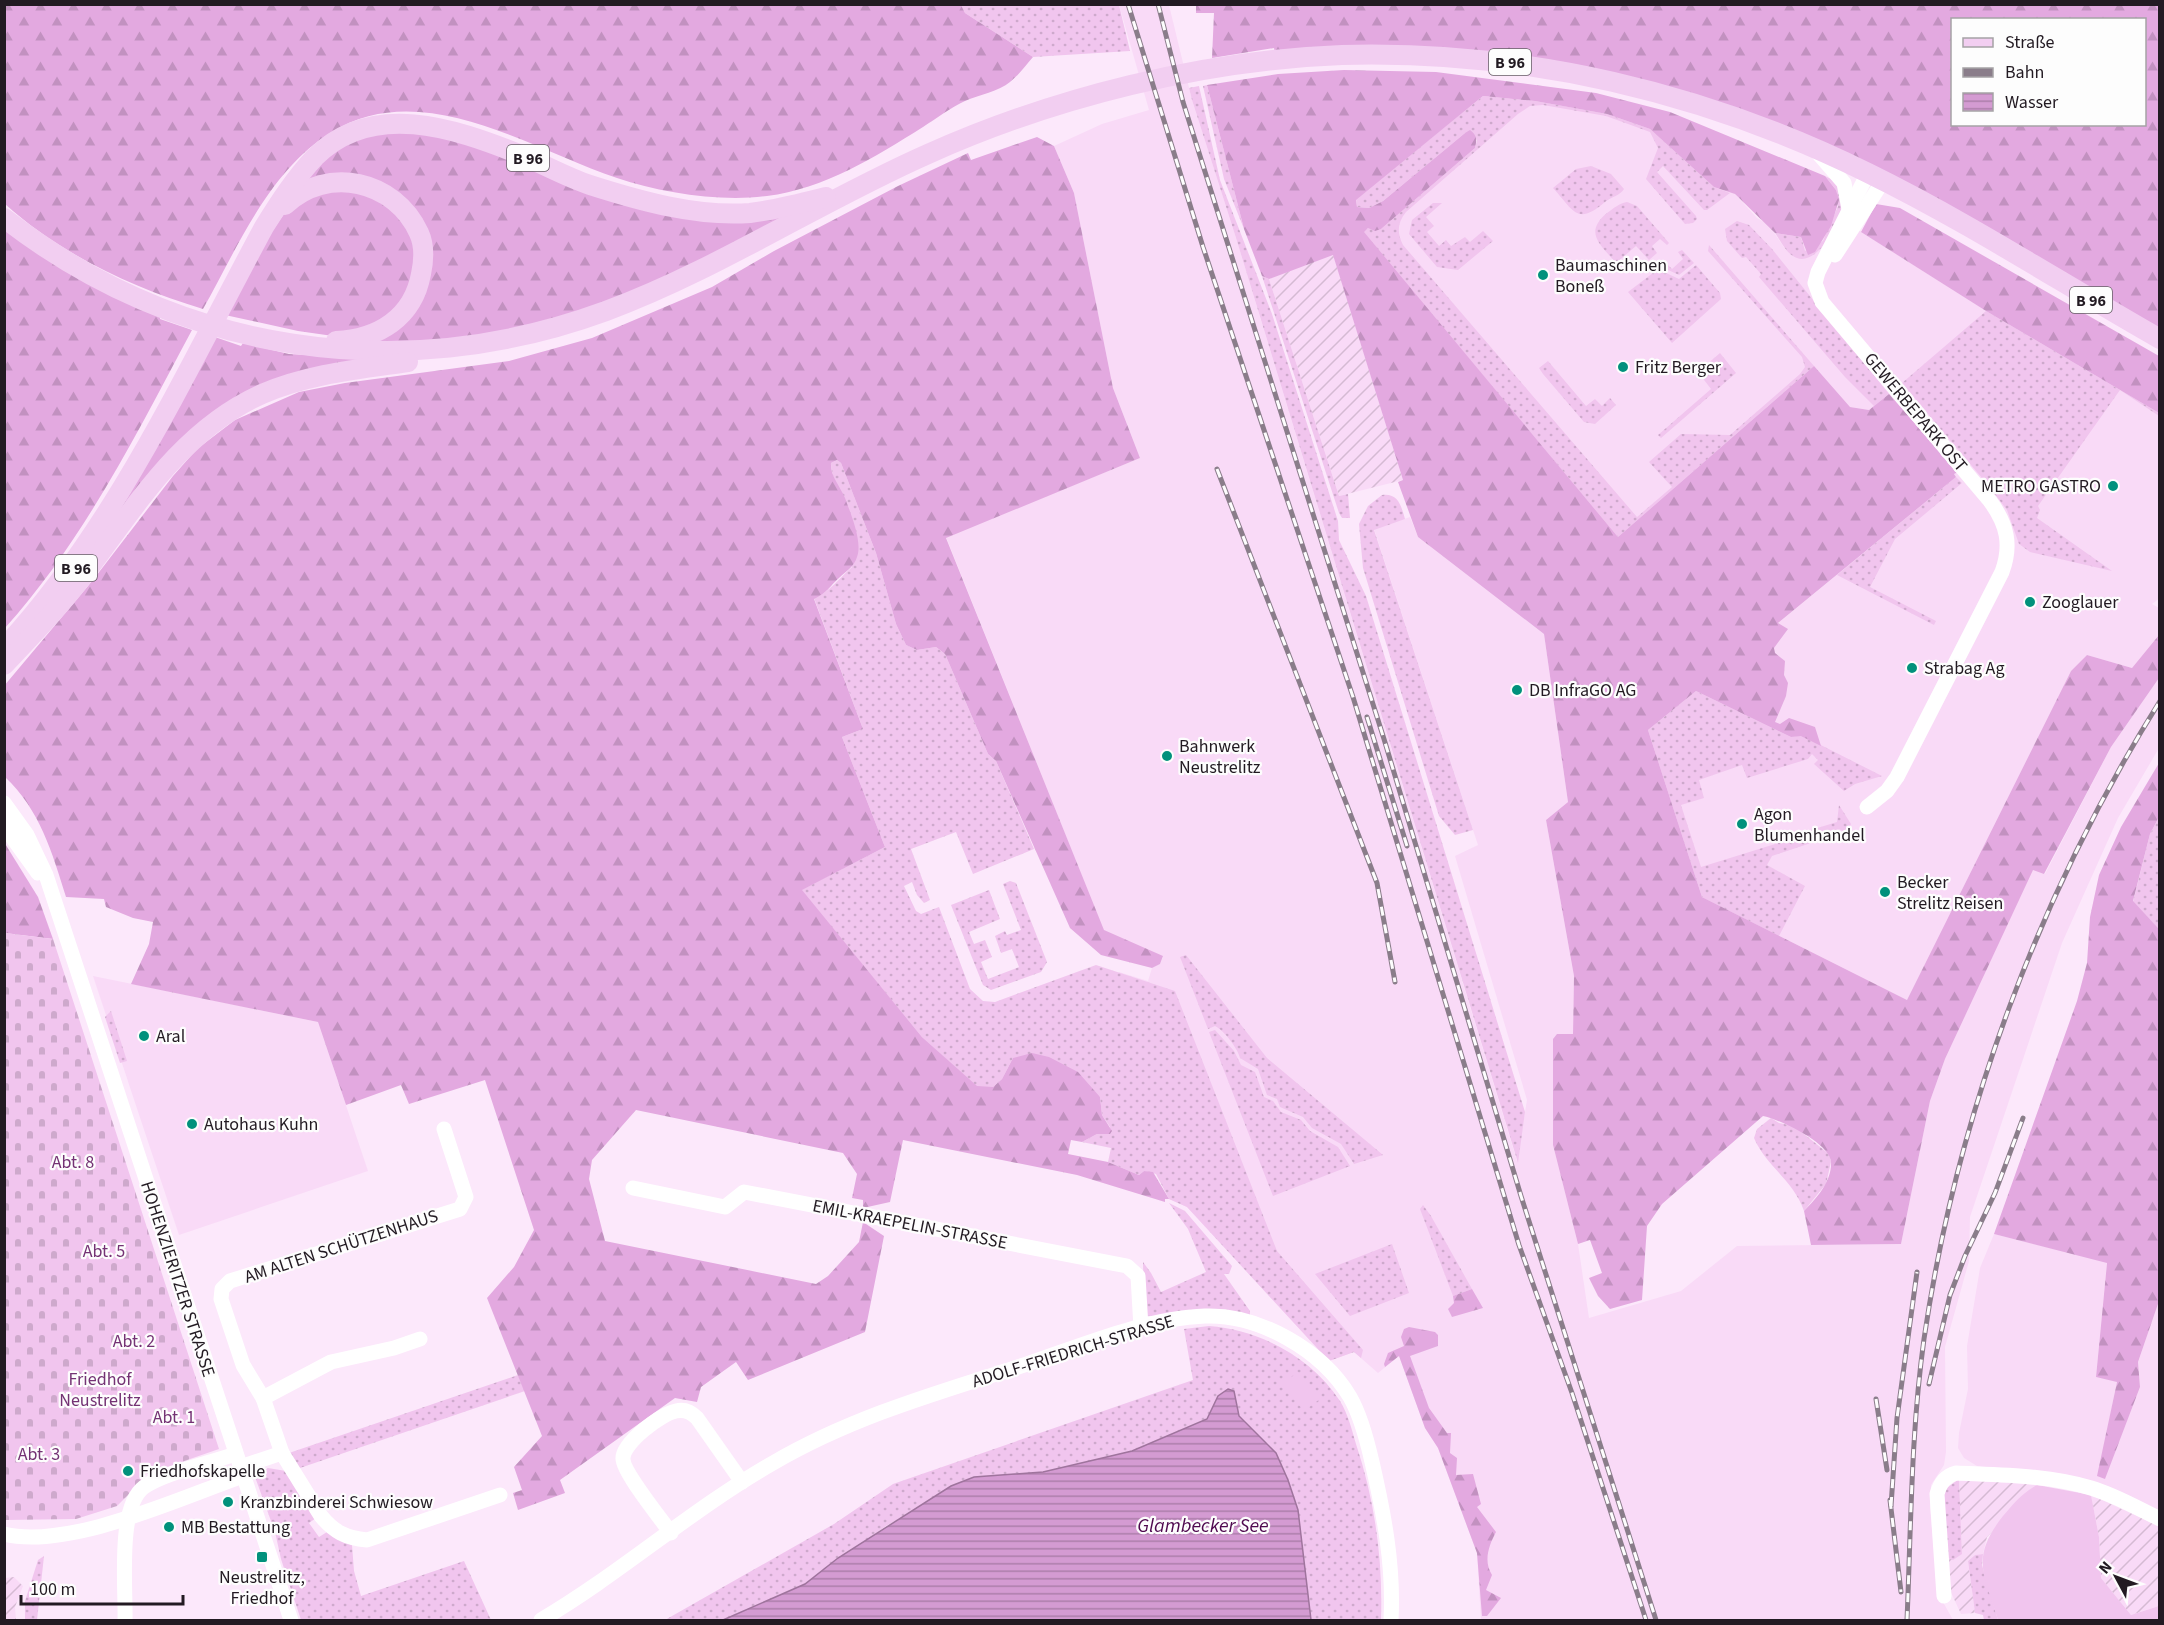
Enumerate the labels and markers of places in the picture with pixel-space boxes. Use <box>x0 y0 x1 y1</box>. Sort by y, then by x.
place label: Baumaschinen Boneß <box>1555 253 1667 299</box>
marker: Baumaschinen Boneß <box>1536 268 1550 282</box>
place label: Fritz Berger <box>1635 355 1722 380</box>
marker: Fritz Berger <box>1616 360 1630 374</box>
place label: METRO GASTRO <box>1981 474 2101 499</box>
marker: METRO GASTRO <box>2106 479 2120 493</box>
place label: Zooglauer <box>2042 590 2119 615</box>
marker: Zooglauer <box>2023 595 2037 609</box>
place label: Strabag Ag <box>1924 656 2004 681</box>
marker: Strabag Ag <box>1905 661 1919 675</box>
place label: DB InfraGO AG <box>1529 678 1636 703</box>
marker: DB InfraGO AG <box>1510 683 1524 697</box>
place label: Bahnwerk Neustrelitz <box>1179 734 1261 780</box>
marker: Bahnwerk Neustrelitz <box>1160 749 1174 763</box>
place label: Agon Blumenhandel <box>1754 802 1865 848</box>
marker: Agon Blumenhandel <box>1735 817 1749 831</box>
place label: Becker Strelitz Reisen <box>1897 870 2003 916</box>
marker: Becker Strelitz Reisen <box>1878 885 1892 899</box>
place label: Aral <box>156 1024 185 1049</box>
marker: Aral <box>137 1029 151 1043</box>
place label: Autohaus Kuhn <box>204 1112 318 1137</box>
marker: Autohaus Kuhn <box>185 1117 199 1131</box>
place label: Friedhofskapelle <box>140 1459 265 1484</box>
marker: Friedhofskapelle <box>121 1464 135 1478</box>
place label: Kranzbinderei Schwiesow <box>240 1490 433 1515</box>
marker: Kranzbinderei Schwiesow <box>221 1495 235 1509</box>
place label: MB Bestattung <box>181 1515 290 1540</box>
marker: MB Bestattung <box>162 1520 176 1534</box>
marker: Neustrelitz, Friedhof <box>255 1550 269 1564</box>
place label: Neustrelitz, Friedhof <box>219 1565 305 1611</box>

